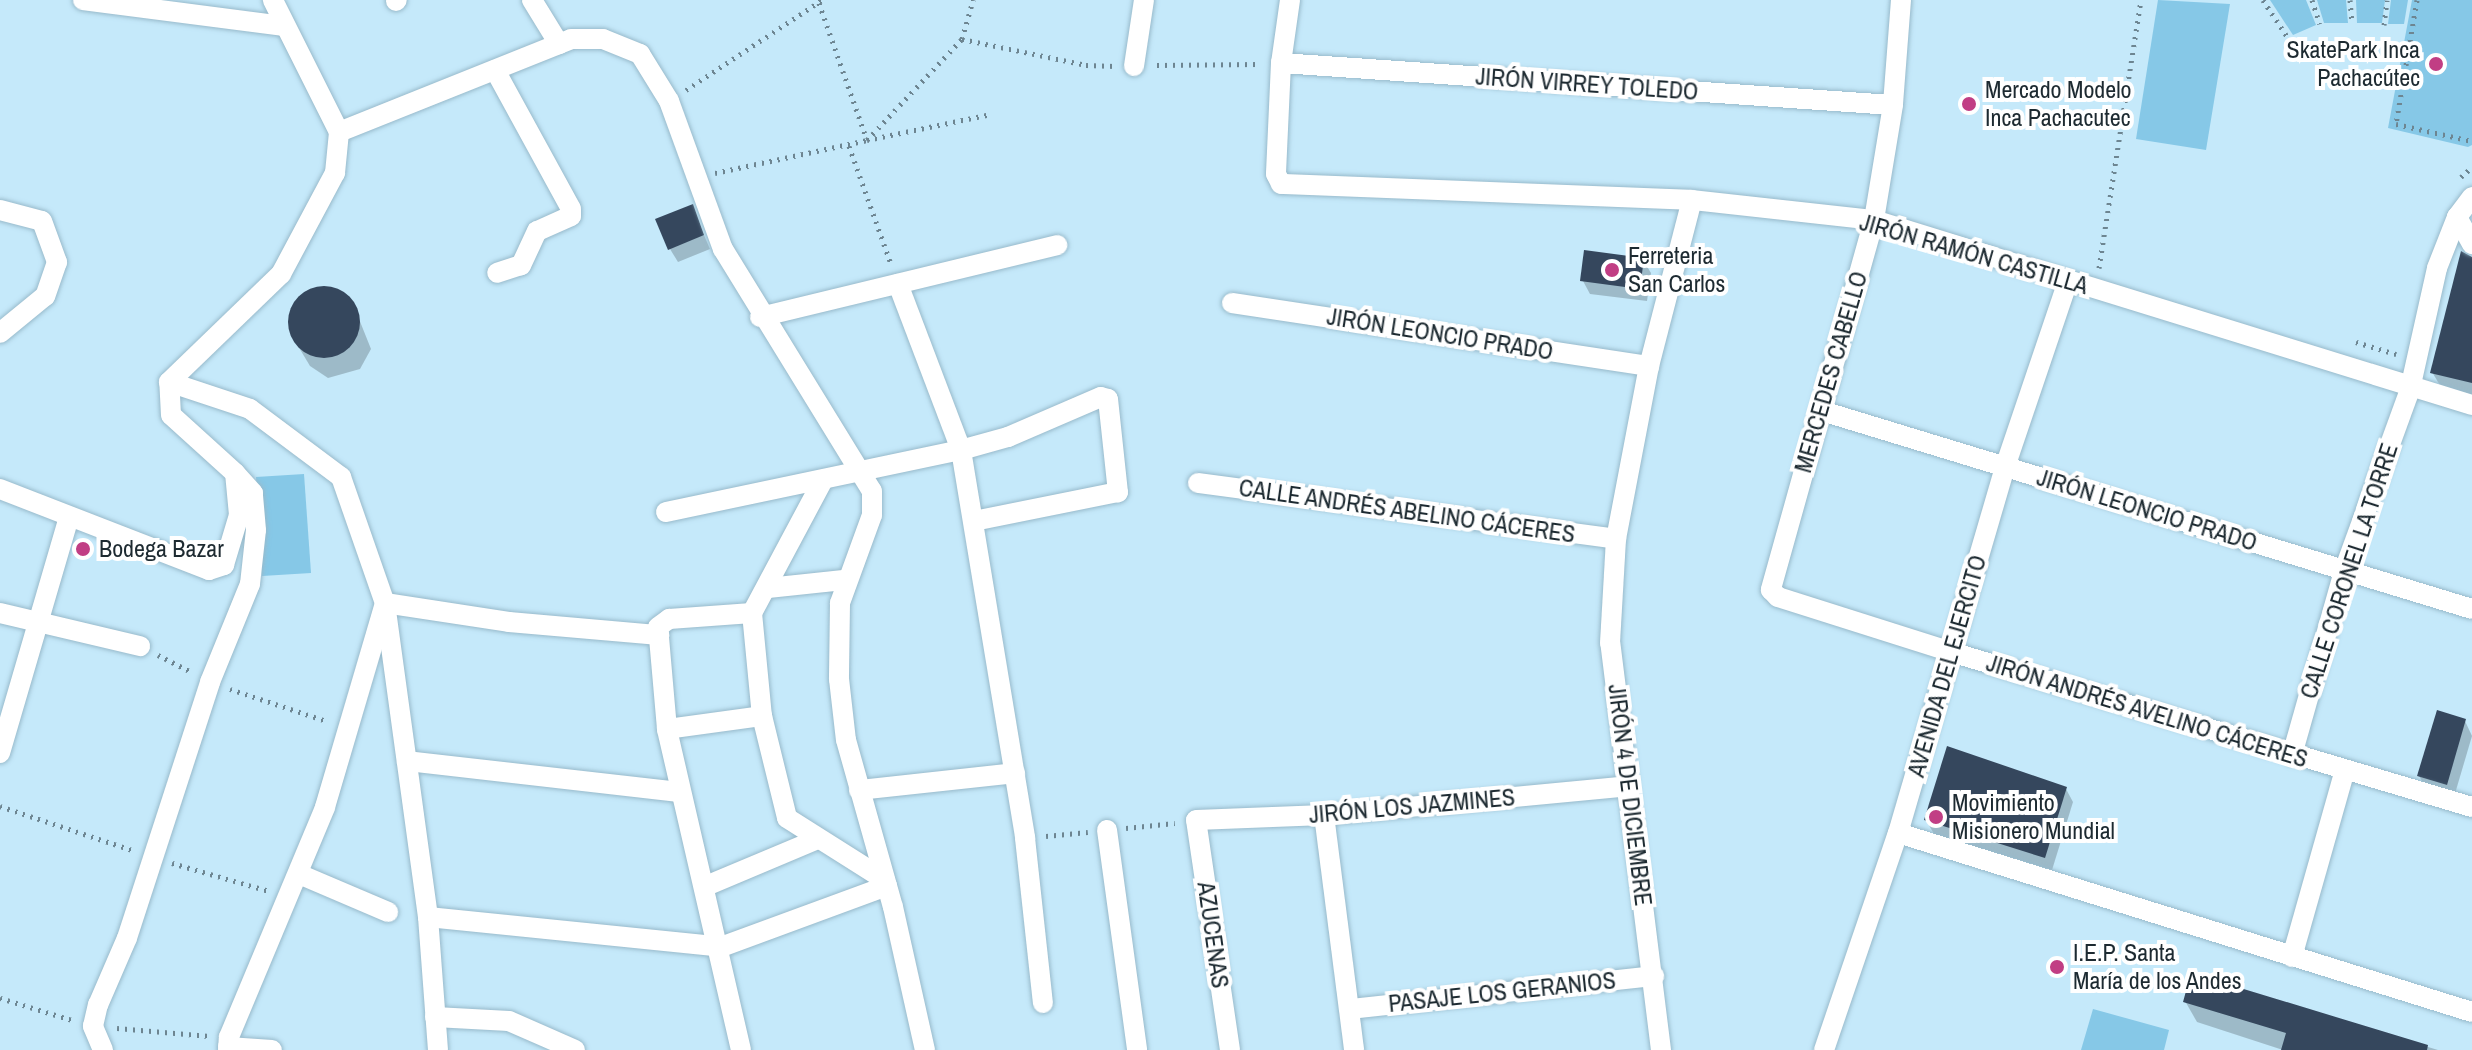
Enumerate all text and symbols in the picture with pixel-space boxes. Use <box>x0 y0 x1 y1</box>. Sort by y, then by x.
place label: SkatePark Inca Pachacútec <box>2287 36 2420 92</box>
marker: SkatePark Inca Pachacútec <box>2427 55 2445 73</box>
street label: JIRÓN VIRREY TOLEDO <box>1474 62 1700 106</box>
place label: Mercado Modelo Inca Pachacutec <box>1985 76 2132 132</box>
marker: Mercado Modelo Inca Pachacutec <box>1960 95 1978 113</box>
street label: JIRÓN RAMÓN CASTILLA <box>1857 208 2091 300</box>
place label: Ferreteria San Carlos <box>1628 242 1725 298</box>
marker: Ferreteria San Carlos <box>1603 261 1621 279</box>
street label: MERCEDES CABELLO <box>1789 268 1873 476</box>
street label: JIRÓN LEONCIO PRADO <box>1325 302 1555 366</box>
street label: CALLE CORONEL LA TORRE <box>2294 439 2404 703</box>
street label: JIRÓN LEONCIO PRADO <box>2034 463 2260 557</box>
street label: CALLE ANDRÉS ABELINO CÁCERES <box>1236 473 1578 549</box>
place label: Bodega Bazar <box>99 535 224 563</box>
marker: Bodega Bazar <box>74 540 92 558</box>
street label: AVENIDA DEL EJERCITO <box>1901 551 1993 781</box>
street label: JIRÓN ANDRÉS AVELINO CÁCERES <box>1982 648 2312 774</box>
street label: JIRÓN 4 DE DICIEMBRE <box>1602 683 1658 907</box>
street label: JIRÓN LOS JAZMINES <box>1308 783 1516 829</box>
place label: Movimiento Misionero Mundial <box>1952 789 2115 845</box>
marker: Movimiento Misionero Mundial <box>1927 808 1945 826</box>
street label: AZUCENAS <box>1191 880 1235 990</box>
place label: I.E.P. Santa María de los Andes <box>2073 939 2243 995</box>
marker: I.E.P. Santa María de los Andes <box>2048 958 2066 976</box>
street label: PASAJE LOS GERANIOS <box>1387 966 1617 1018</box>

